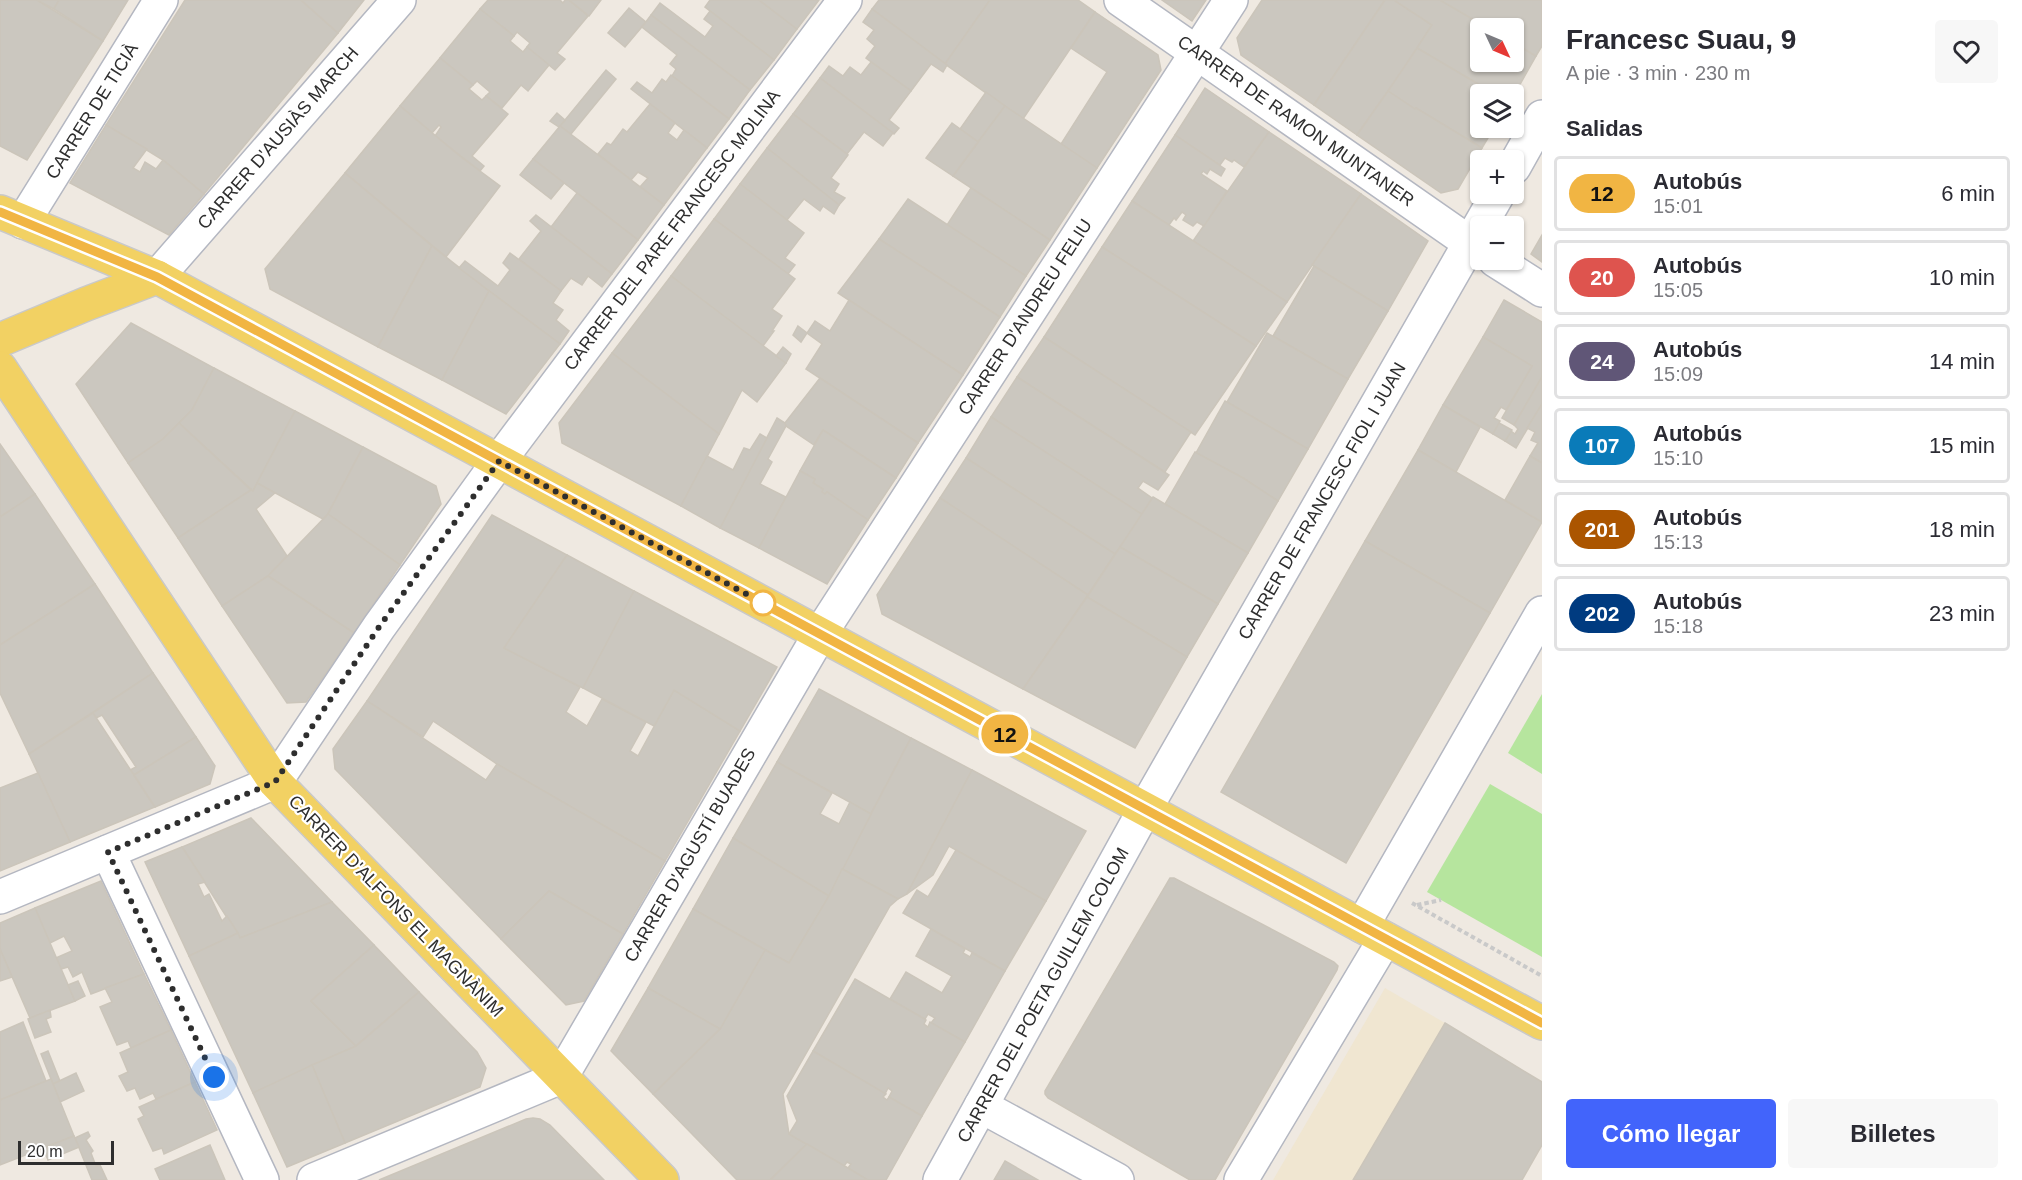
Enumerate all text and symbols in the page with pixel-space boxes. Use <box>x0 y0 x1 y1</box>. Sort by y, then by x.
north arrow <box>1470 18 1524 72</box>
map controls <box>1470 18 1524 270</box>
button: heart <box>1935 20 1998 83</box>
text: Francesc Suau, 9 <box>1566 24 1796 55</box>
street label: CARRER DE RAMON MUNTANER <box>1174 31 1418 211</box>
street label: CARRER DE TICIÀ <box>42 39 142 183</box>
street label: CARRER D'AUSIÀS MARCH <box>194 43 362 233</box>
text: A pie · 3 min · 230 m <box>1566 62 1751 84</box>
button: layers <box>1470 84 1524 138</box>
street label: CARRER DEL PARE FRANCESC MOLINA <box>560 86 784 374</box>
text: Salidas <box>1566 116 1643 141</box>
button: + <box>1470 150 1524 204</box>
text: Autobús <box>1653 169 1742 194</box>
text: 6 min <box>1941 181 1995 206</box>
text: 12 <box>1590 182 1614 205</box>
text: 15:01 <box>1653 195 1703 217</box>
street label: CARRER D'ANDREU FELIU <box>954 215 1096 419</box>
button: − <box>1470 216 1524 270</box>
text: Autobús <box>1653 253 1742 278</box>
text: 10 min <box>1929 265 1995 290</box>
text: 20 <box>1590 266 1614 289</box>
text: 15:05 <box>1653 279 1703 301</box>
text: Autobús <box>1653 337 1742 362</box>
text: 14 min <box>1929 349 1995 374</box>
text: 24 <box>1590 350 1614 373</box>
street label: CARRER DE FRANCESC FIOL I JUAN <box>1234 359 1410 643</box>
text: 15:09 <box>1653 363 1703 385</box>
text: Autobús <box>1653 421 1742 446</box>
text: 15 min <box>1929 433 1995 458</box>
text: 107 <box>1584 434 1620 457</box>
text: 15:10 <box>1653 447 1703 469</box>
text: Autobús <box>1653 505 1742 530</box>
text: 18 min <box>1929 517 1995 542</box>
text: 201 <box>1584 518 1620 541</box>
text: 15:13 <box>1653 531 1703 553</box>
text: Autobús <box>1653 589 1742 614</box>
unlabelled marker <box>750 590 776 616</box>
text: 23 min <box>1929 601 1995 626</box>
text: 202 <box>1584 602 1620 625</box>
text: 15:18 <box>1653 615 1703 637</box>
line badge: 12 <box>978 714 1032 754</box>
text: 12 <box>993 723 1017 746</box>
street label: CARRER D'AGUSTÍ BUADES <box>620 745 760 965</box>
street label: CARRER D'ALFONS EL MAGNÀNIM <box>285 791 507 1021</box>
street label: CARRER DEL POETA GUILLEM COLOM <box>953 844 1133 1146</box>
your location <box>199 1062 229 1092</box>
button: Cómo llegar <box>1566 1099 1776 1168</box>
button: Billetes <box>1788 1099 1998 1168</box>
scale bar <box>18 1138 114 1166</box>
text: 20 m <box>27 1143 63 1160</box>

